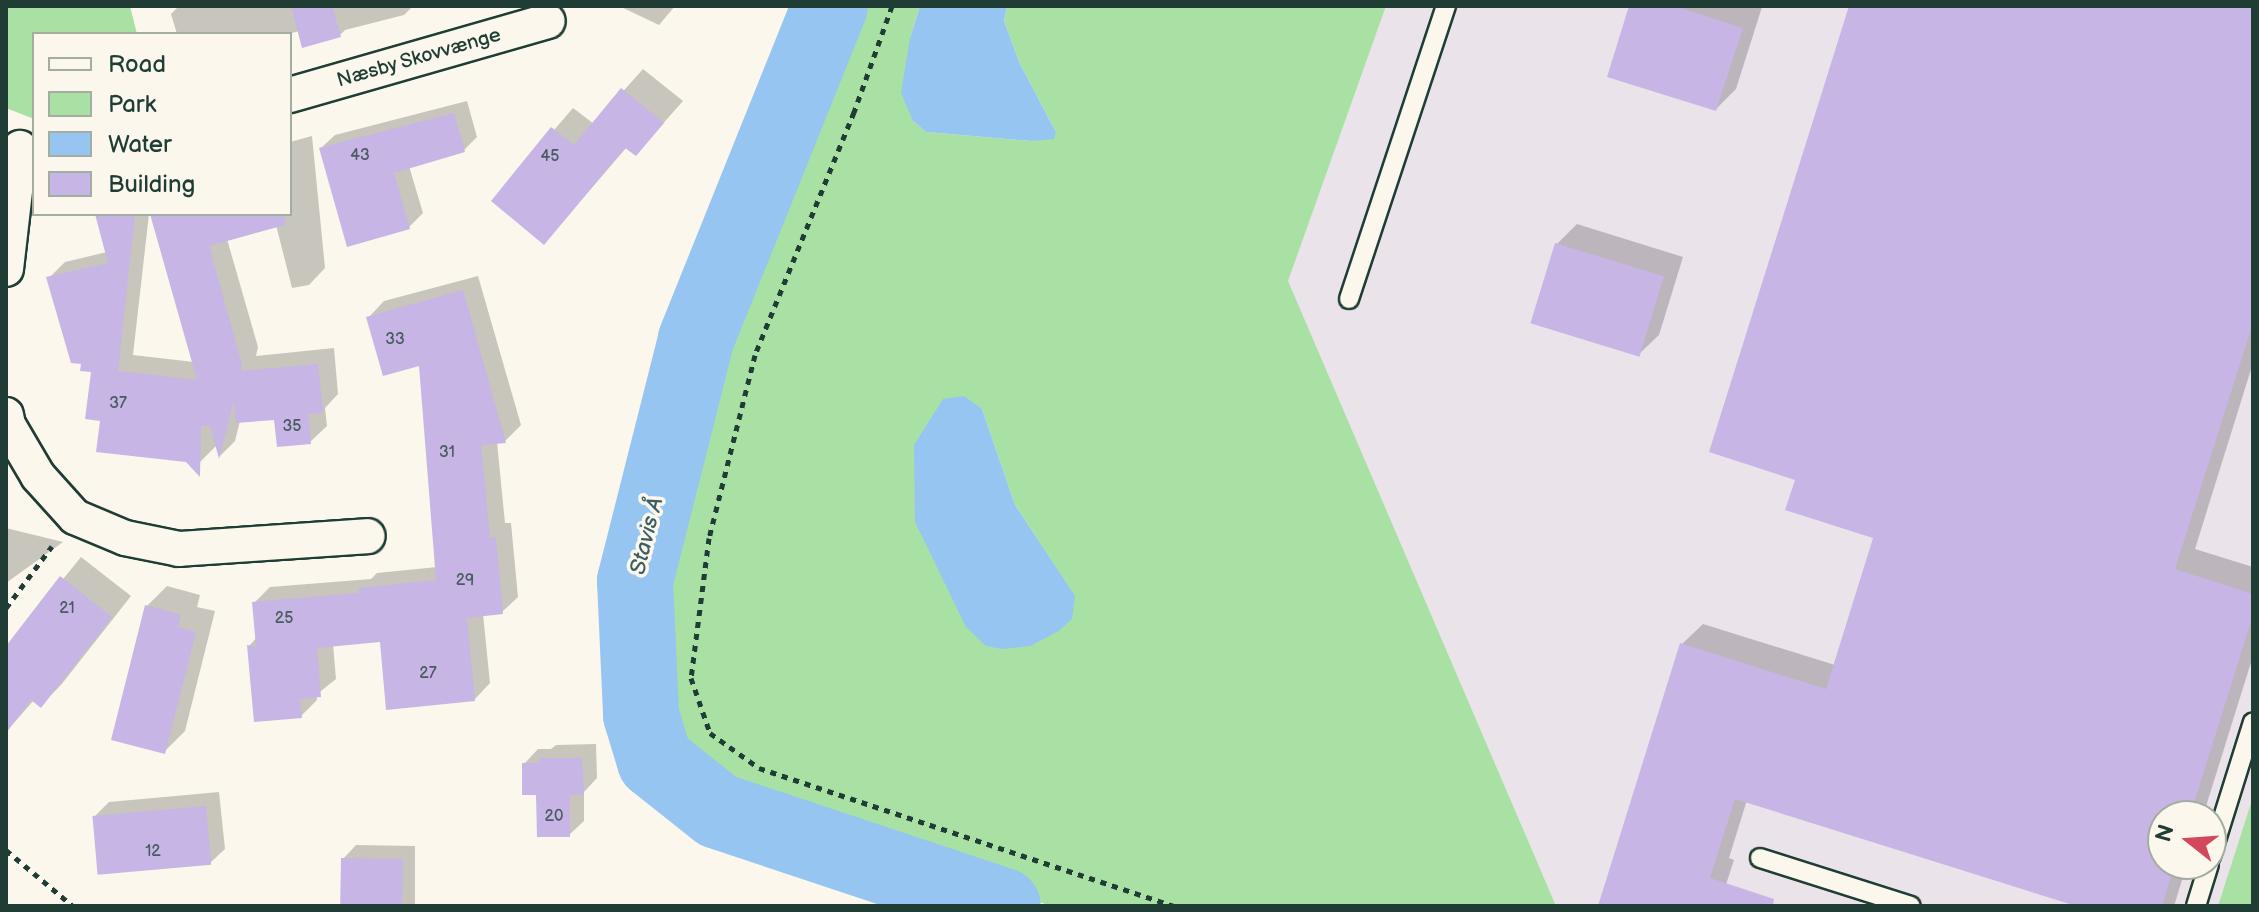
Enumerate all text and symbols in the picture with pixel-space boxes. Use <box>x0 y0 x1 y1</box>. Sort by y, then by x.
street label: Næsby Skovvænge <box>333 23 505 93</box>
legend <box>32 32 292 216</box>
text: Road <box>108 50 166 79</box>
text: Park <box>108 90 156 119</box>
text: Water <box>108 130 172 159</box>
house number: 43 <box>350 146 370 166</box>
house number: 45 <box>541 147 559 167</box>
text: Building <box>108 170 195 199</box>
house number: 33 <box>385 330 405 350</box>
house number: 37 <box>109 394 127 414</box>
house number: 35 <box>282 417 302 437</box>
house number: 31 <box>439 443 455 463</box>
water label: Stavis Å <box>625 495 669 577</box>
house number: 29 <box>456 571 474 591</box>
house number: 21 <box>59 599 75 619</box>
house number: 25 <box>275 609 293 629</box>
house number: 27 <box>419 664 437 684</box>
north arrow <box>2147 800 2227 880</box>
house number: 20 <box>545 807 563 827</box>
text: N <box>2150 822 2181 845</box>
house number: 12 <box>145 842 161 862</box>

